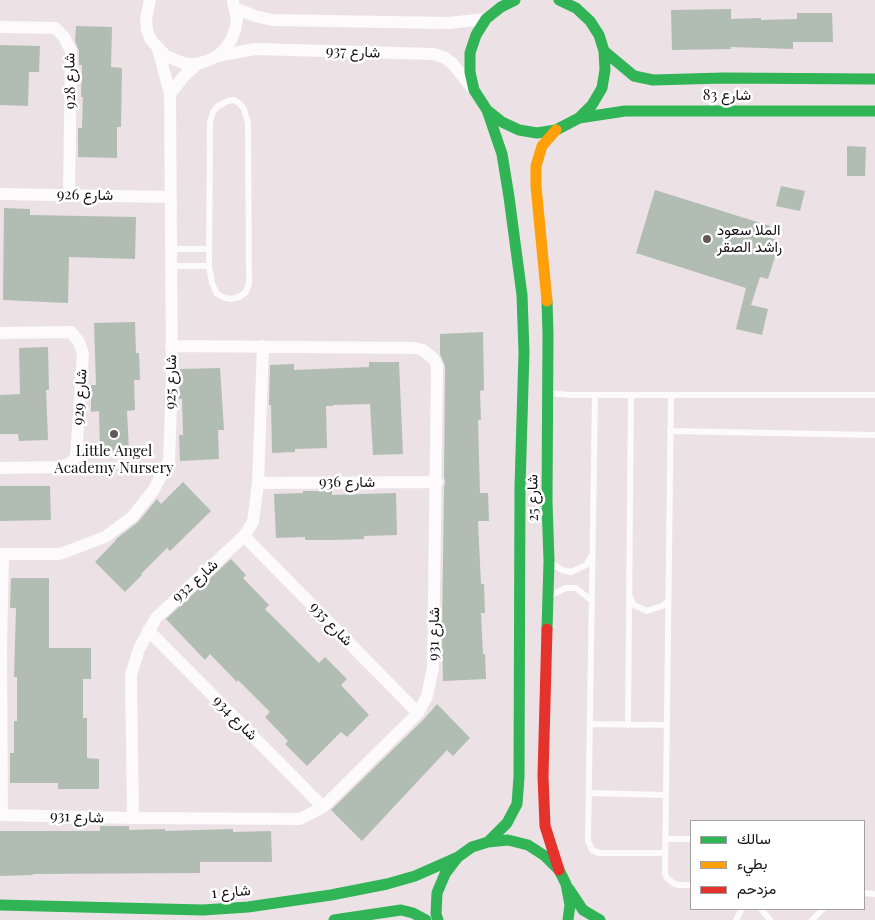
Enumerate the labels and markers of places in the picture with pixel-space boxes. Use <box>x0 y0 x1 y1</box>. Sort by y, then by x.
place label: الملا سعود راشد الصقر <box>717 221 782 256</box>
marker: الملا سعود راشد الصقر <box>701 233 713 245</box>
marker: Little Angel Academy Nursery <box>108 428 120 440</box>
place label: Little Angel Academy Nursery <box>54 442 174 477</box>

